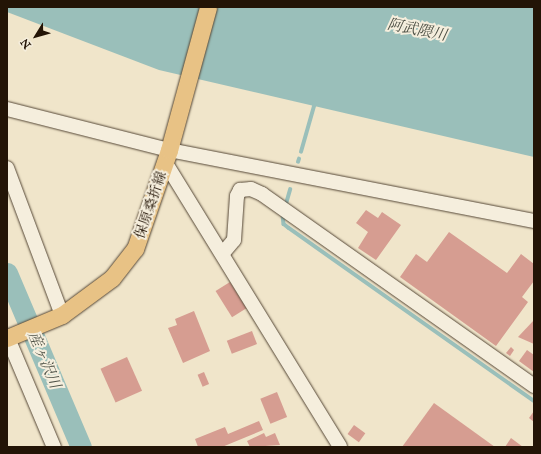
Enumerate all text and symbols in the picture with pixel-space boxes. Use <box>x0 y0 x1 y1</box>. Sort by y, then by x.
water label: 阿武隈川 <box>386 15 448 45</box>
north arrow <box>16 16 56 56</box>
text: N <box>18 36 34 51</box>
street label: 保原桑折線 <box>132 169 170 241</box>
water label: 産ヶ沢川 <box>24 329 64 391</box>

